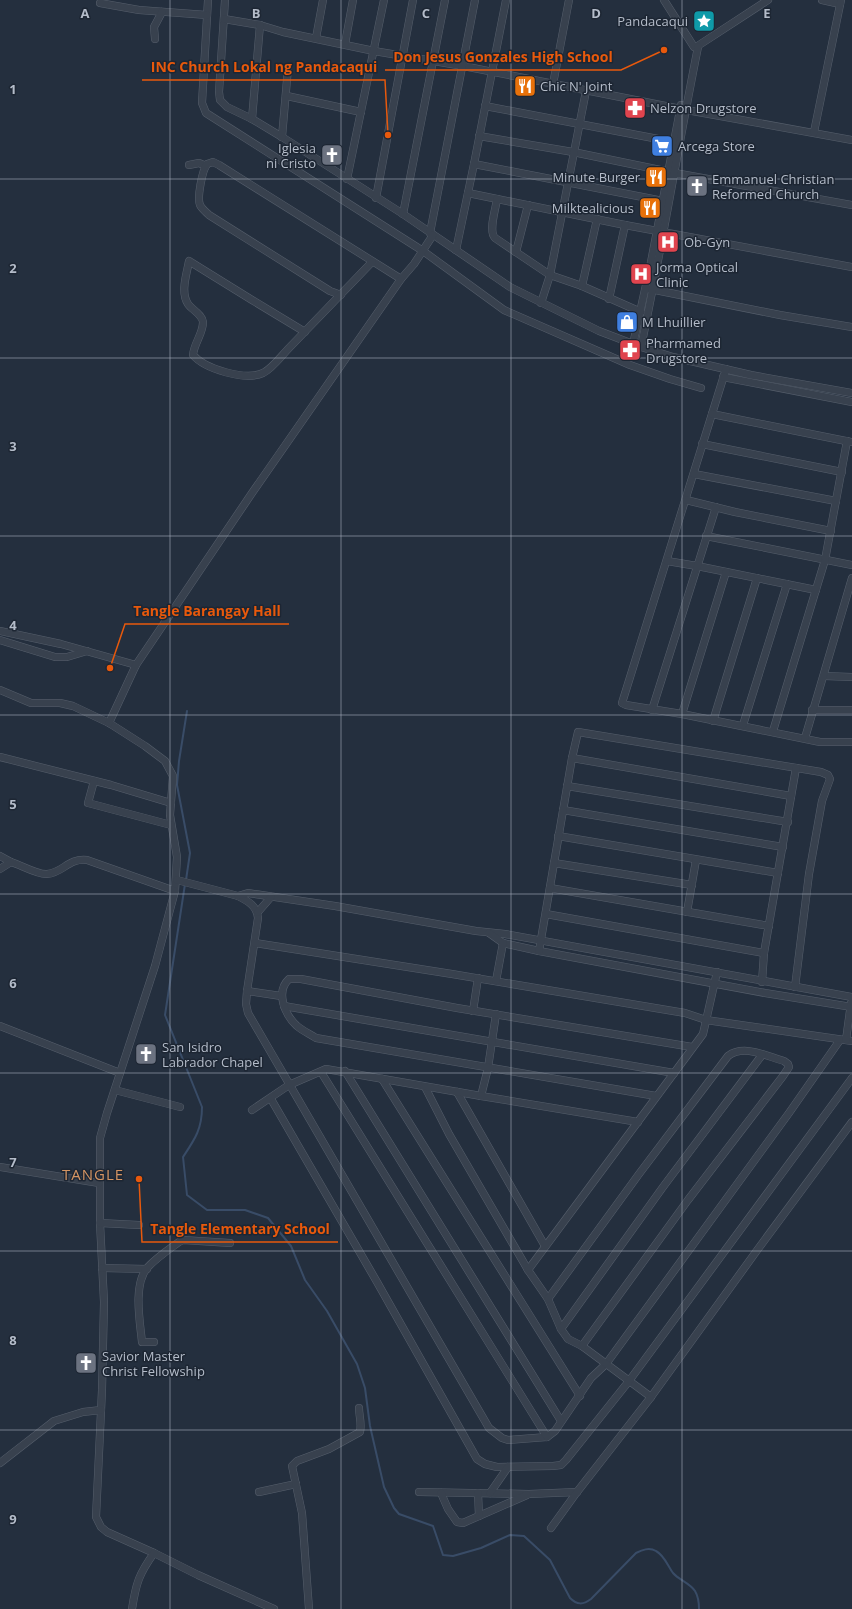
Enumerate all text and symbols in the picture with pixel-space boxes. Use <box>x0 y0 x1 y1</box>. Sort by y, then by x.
text: A <box>81 4 90 22</box>
text: B <box>252 4 261 22</box>
text: C <box>422 4 430 22</box>
text: D <box>591 4 601 22</box>
text: E <box>763 4 771 22</box>
place icon: Pandacaqui <box>691 8 717 34</box>
place label: Pandacaqui <box>617 12 688 30</box>
callout: Don Jesus Gonzales High School <box>385 44 621 70</box>
text: Don Jesus Gonzales High School <box>393 47 613 66</box>
callout: INC Church Lokal ng Pandacaqui <box>142 54 385 80</box>
text: INC Church Lokal ng Pandacaqui <box>151 57 377 76</box>
restaurant icon: Chic N' Joint <box>512 73 538 99</box>
place label: Chic N' Joint <box>540 77 613 95</box>
text: 1 <box>9 80 17 98</box>
pharmacy icon: Nelzon Drugstore <box>622 95 648 121</box>
place label: Nelzon Drugstore <box>650 99 757 117</box>
supermarket icon: Arcega Store <box>649 133 675 159</box>
place label: Arcega Store <box>678 137 755 155</box>
place label: Iglesia ni Cristo <box>266 139 316 172</box>
church icon: Iglesia ni Cristo <box>319 142 345 168</box>
restaurant icon: Minute Burger <box>643 164 669 190</box>
place label: Minute Burger <box>552 168 641 186</box>
place label: Emmanuel Christian Reformed Church <box>712 170 834 203</box>
church icon: Emmanuel Christian Reformed Church <box>684 173 710 199</box>
restaurant icon: Milktealicious <box>637 195 663 221</box>
place label: Milktealicious <box>552 199 634 217</box>
hospital icon: Ob-Gyn <box>655 229 681 255</box>
place label: Ob-Gyn <box>684 233 730 251</box>
place label: Jorma Optical Clinic <box>654 258 738 291</box>
text: 2 <box>9 259 17 277</box>
hospital icon: Jorma Optical Clinic <box>628 261 654 287</box>
shop icon: M Lhuillier <box>614 309 640 335</box>
place label: M Lhuillier <box>642 313 706 331</box>
place label: Pharmamed Drugstore <box>646 334 721 367</box>
pharmacy icon: Pharmamed Drugstore <box>617 337 643 363</box>
text: 3 <box>9 437 17 455</box>
callout: Tangle Barangay Hall <box>125 598 289 624</box>
text: Tangle Barangay Hall <box>133 601 281 620</box>
text: 4 <box>9 616 17 634</box>
text: 5 <box>9 795 17 813</box>
text: 6 <box>9 974 17 992</box>
place label: San Isidro Labrador Chapel <box>162 1038 263 1071</box>
church icon: San Isidro Labrador Chapel <box>133 1041 159 1067</box>
text: 7 <box>9 1153 17 1171</box>
district label: TANGLE <box>62 1164 124 1184</box>
callout: Tangle Elementary School <box>142 1216 338 1242</box>
text: Tangle Elementary School <box>150 1219 330 1238</box>
text: 8 <box>9 1331 17 1349</box>
place label: Savior Master Christ Fellowship <box>102 1347 205 1380</box>
church icon: Savior Master Christ Fellowship <box>73 1350 99 1376</box>
text: 9 <box>9 1510 17 1528</box>

